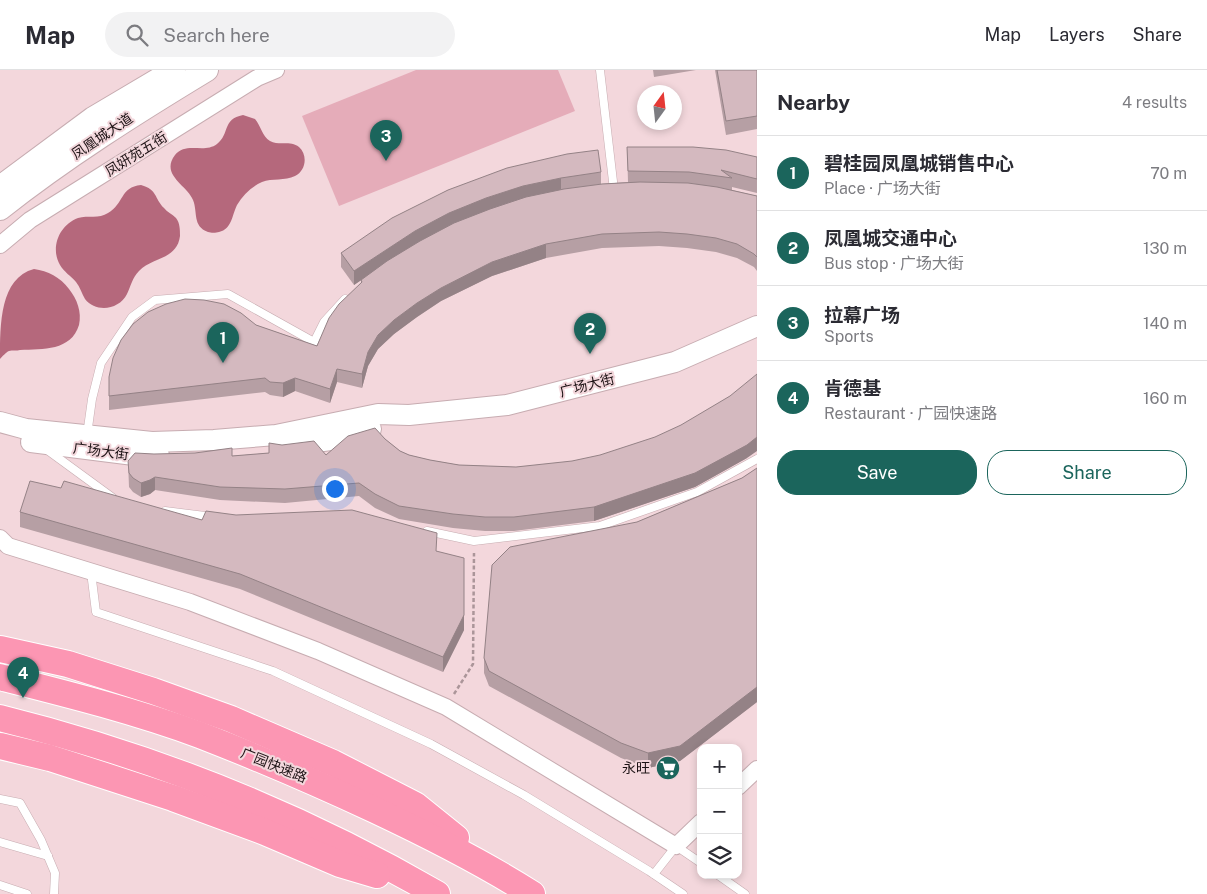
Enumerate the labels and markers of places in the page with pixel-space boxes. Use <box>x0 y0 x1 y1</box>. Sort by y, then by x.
pin: 3 <box>370 120 402 161</box>
pin: 2 <box>574 313 606 354</box>
pin: 1 <box>207 322 239 363</box>
pin: 4 <box>7 657 39 698</box>
supermarket icon: 永旺 <box>655 755 681 781</box>
place label: 永旺 <box>622 760 650 776</box>

